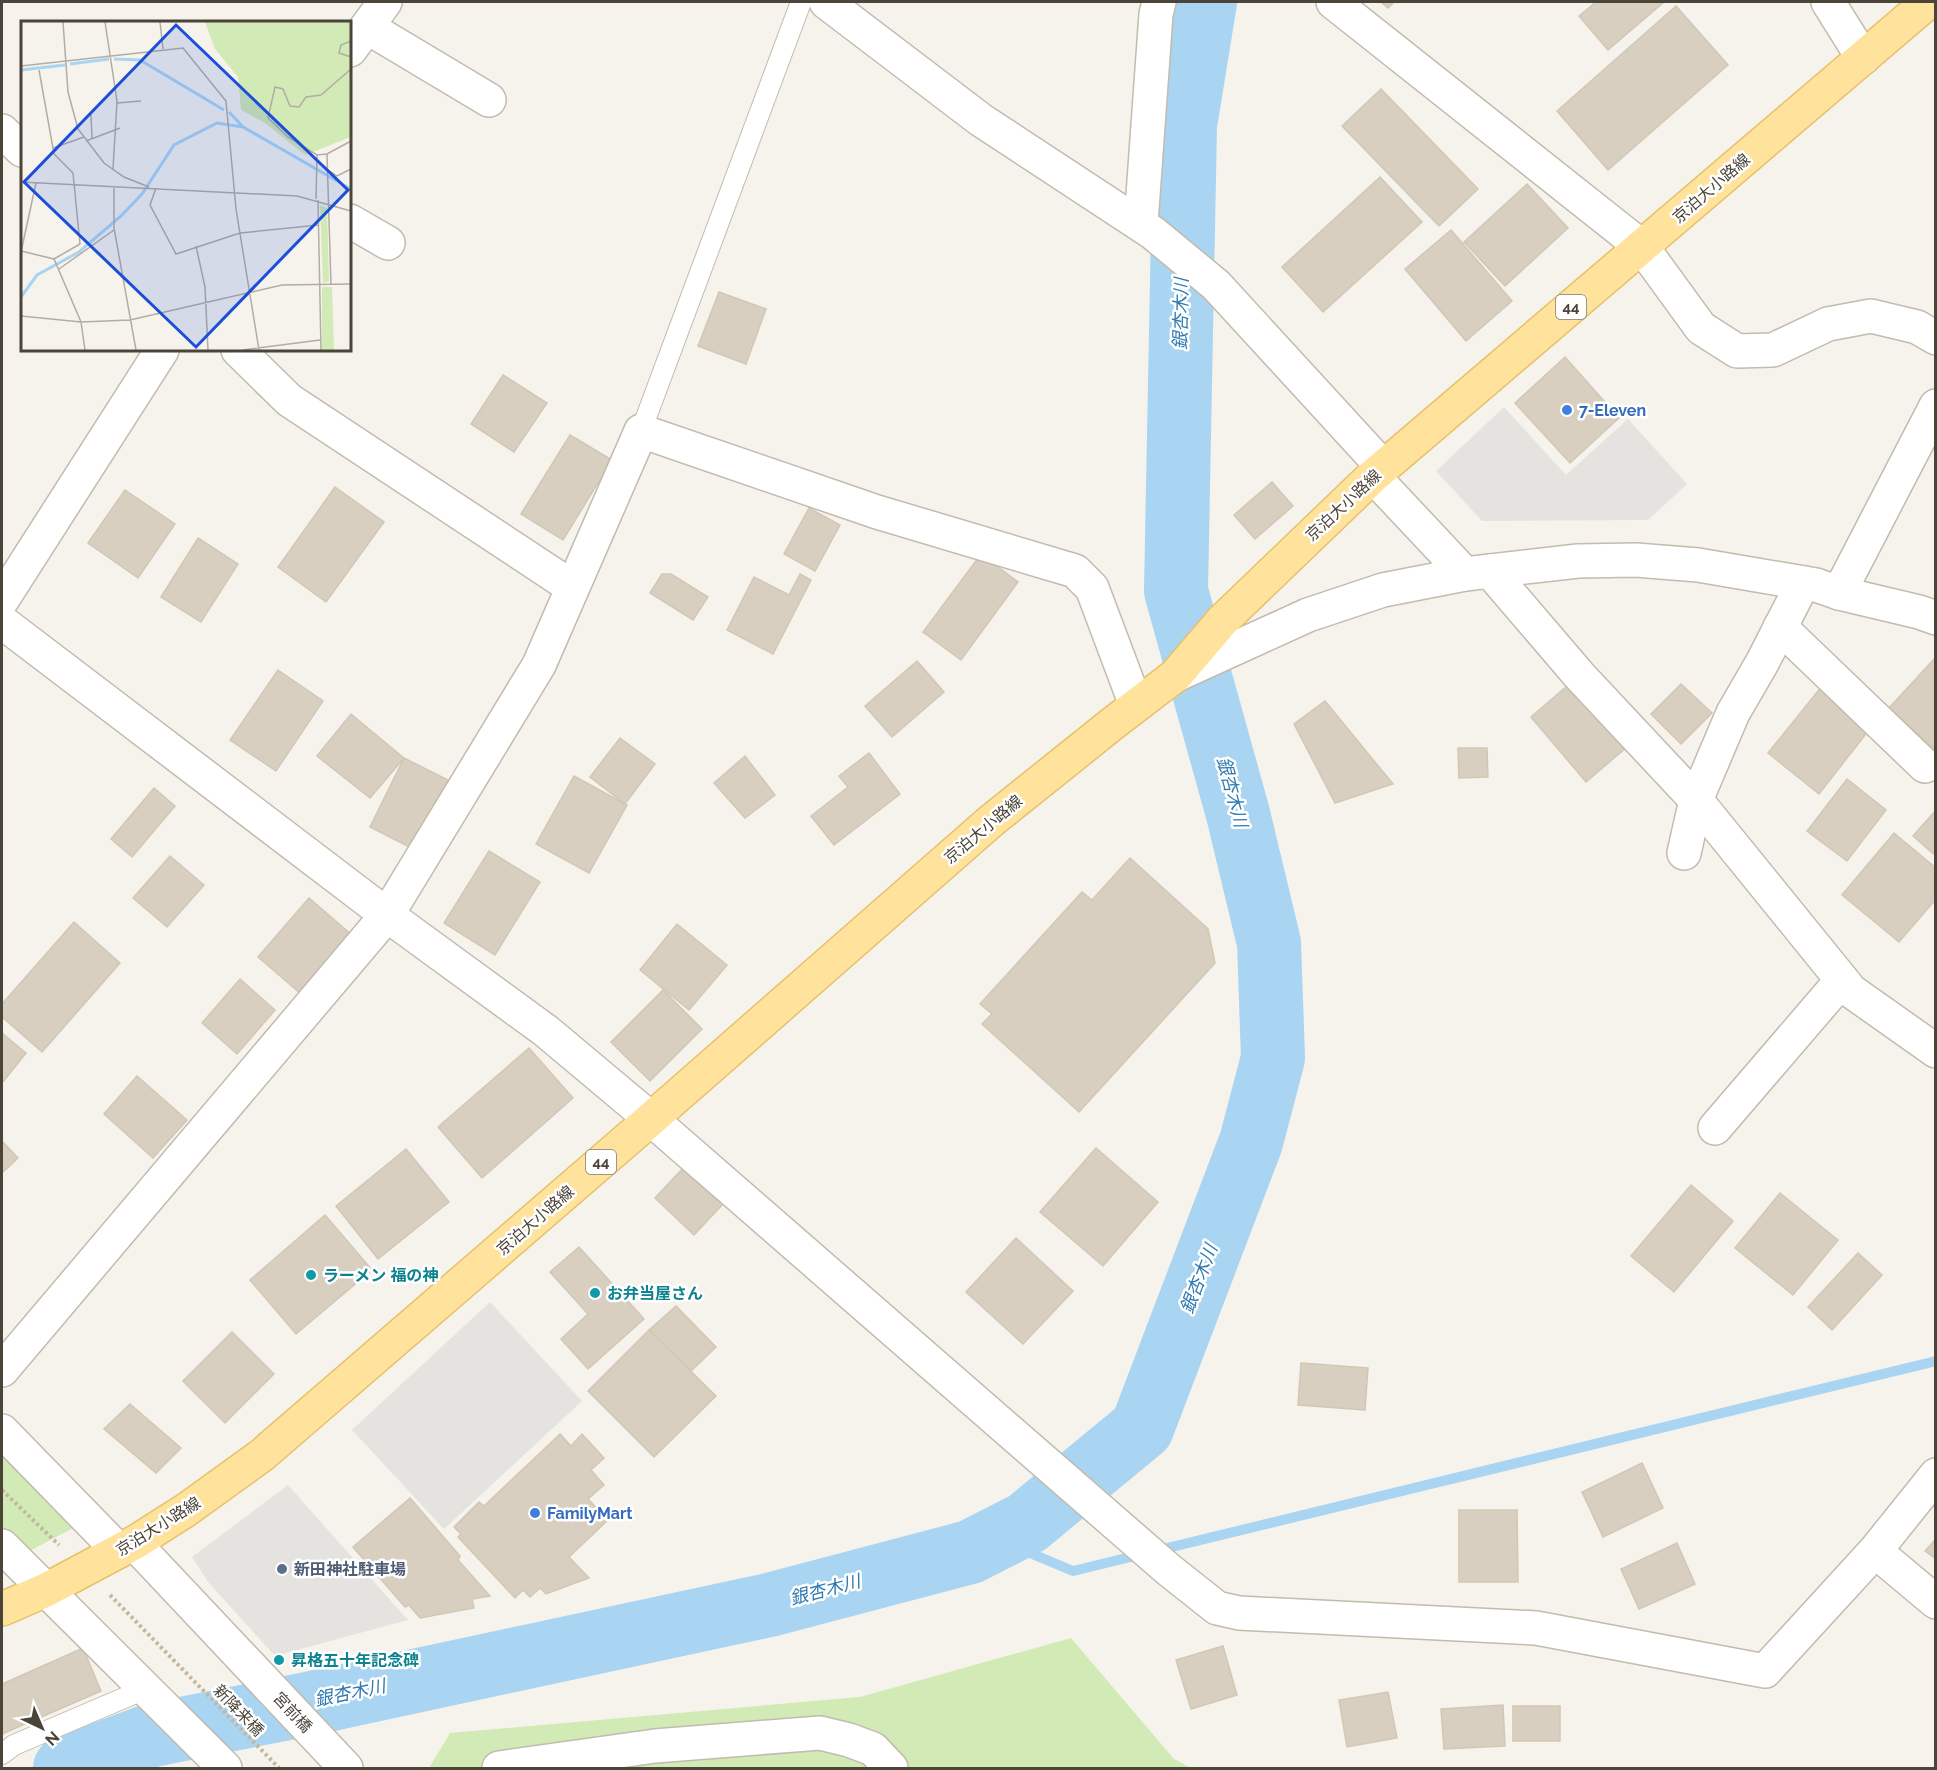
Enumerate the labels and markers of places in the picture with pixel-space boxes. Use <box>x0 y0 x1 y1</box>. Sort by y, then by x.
place label: 7-Eleven <box>1579 401 1646 420</box>
marker: 7-Eleven <box>1560 403 1574 417</box>
place label: ラーメン 福の神 <box>323 1266 438 1285</box>
marker: ラーメン 福の神 <box>304 1268 318 1282</box>
place label: お弁当屋さん <box>607 1284 703 1303</box>
marker: お弁当屋さん <box>588 1286 602 1300</box>
place label: FamilyMart <box>547 1504 632 1523</box>
marker: FamilyMart <box>528 1506 542 1520</box>
place label: 新田神社駐車場 <box>294 1560 406 1579</box>
marker: 新田神社駐車場 <box>275 1562 289 1576</box>
place label: 昇格五十年記念碑 <box>291 1651 419 1670</box>
marker: 昇格五十年記念碑 <box>272 1653 286 1667</box>

